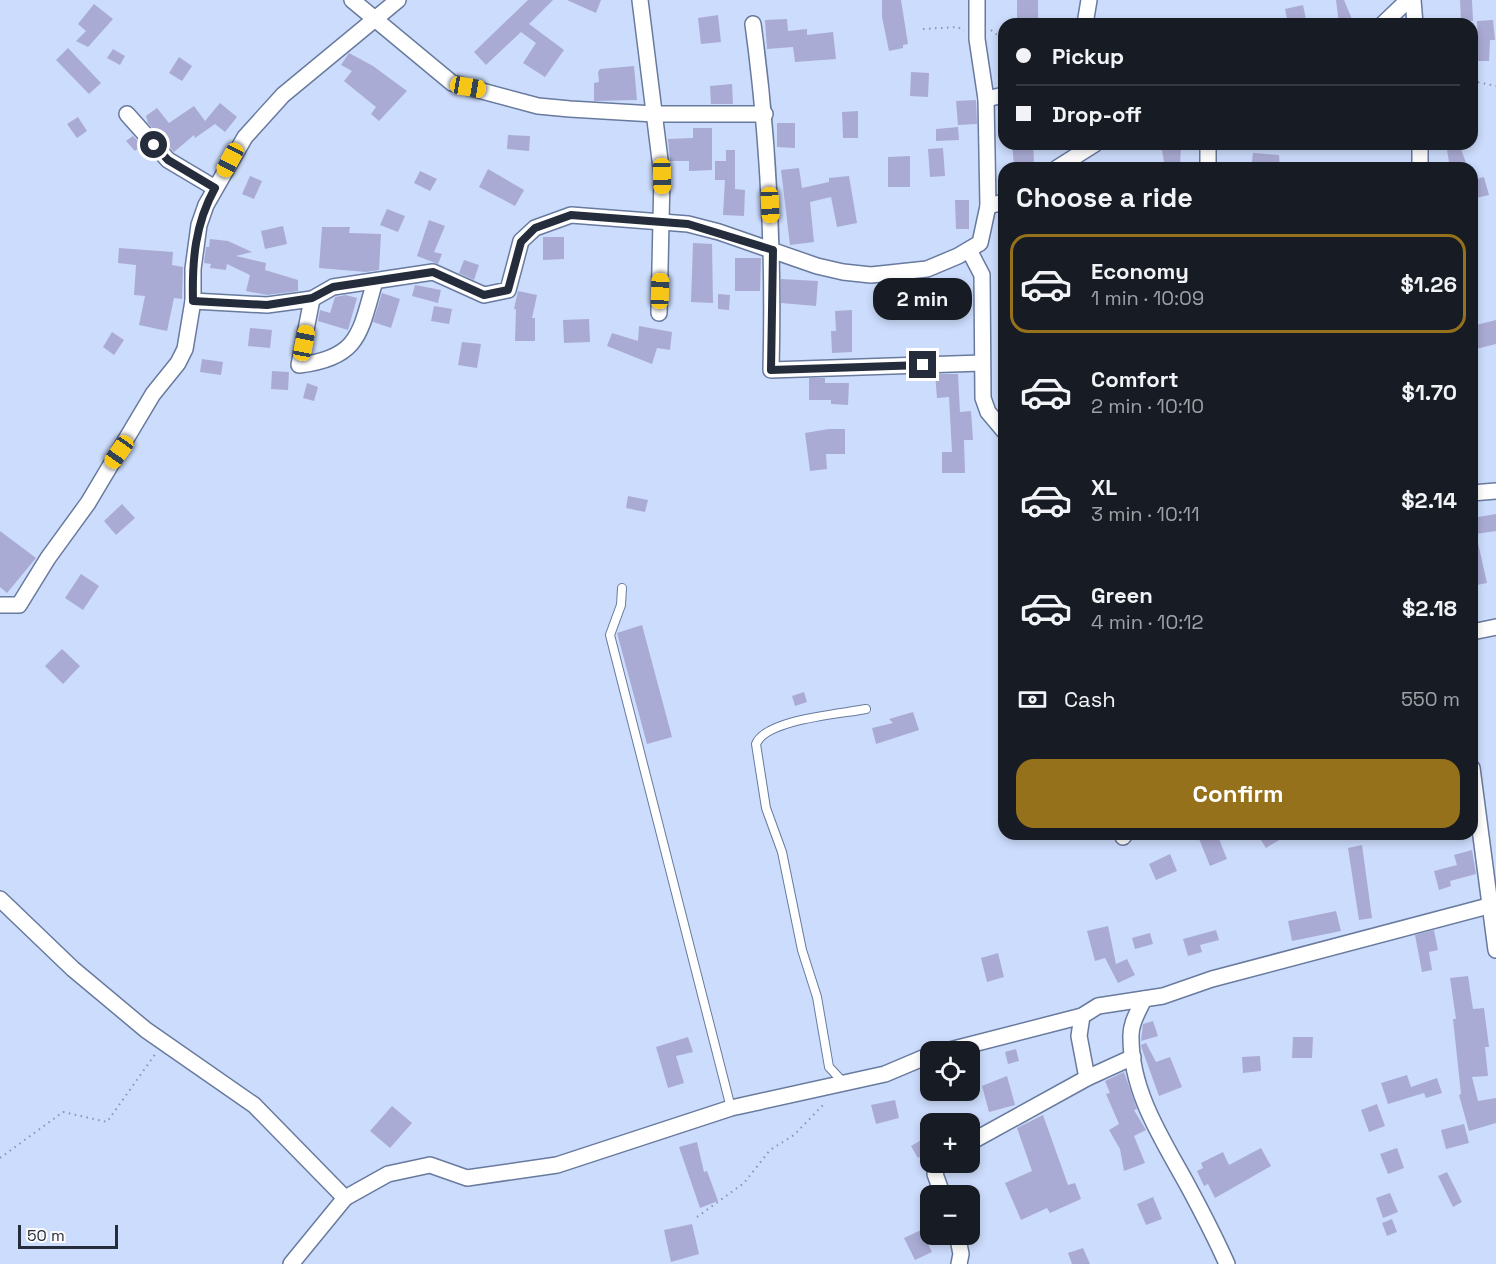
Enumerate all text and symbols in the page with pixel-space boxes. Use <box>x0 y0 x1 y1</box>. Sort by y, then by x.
text: Pickup <box>1052 42 1124 70</box>
car <box>449 75 487 99</box>
text: Drop-off <box>1052 100 1142 128</box>
route start <box>140 131 167 158</box>
car <box>214 140 246 180</box>
car <box>653 158 671 194</box>
text: Choose a ride <box>1016 180 1193 215</box>
car <box>760 187 780 223</box>
icon: car <box>1019 257 1073 311</box>
text: Economy <box>1091 257 1189 285</box>
text: $1.26 <box>1401 270 1457 298</box>
car <box>650 273 670 309</box>
callout: 2 min <box>874 278 972 320</box>
text: 1 min · 10:09 <box>1091 285 1204 311</box>
text: 2 min <box>897 286 948 312</box>
car <box>292 324 316 362</box>
route end <box>909 351 936 378</box>
icon: car <box>1019 365 1073 419</box>
text: Comfort <box>1091 365 1179 393</box>
text: $1.70 <box>1402 378 1457 406</box>
text: 2 min · 10:10 <box>1091 393 1204 419</box>
car <box>101 432 137 472</box>
icon: car <box>1019 473 1073 527</box>
text: XL <box>1091 473 1117 501</box>
text: $2.14 <box>1401 486 1457 514</box>
text: 3 min · 10:11 <box>1091 501 1200 527</box>
icon: car <box>1019 581 1073 635</box>
text: Green <box>1091 581 1153 609</box>
text: $2.18 <box>1402 594 1457 622</box>
text: 4 min · 10:12 <box>1091 609 1204 635</box>
icon: cash <box>1016 683 1049 716</box>
text: Cash <box>1064 685 1116 713</box>
text: 550 m <box>1401 686 1460 712</box>
button: Confirm <box>1016 759 1460 828</box>
map controls <box>920 1041 980 1245</box>
button: locate <box>920 1041 980 1101</box>
button: + <box>920 1113 980 1173</box>
button: − <box>920 1185 980 1245</box>
scale bar <box>18 1222 118 1250</box>
text: 50 m <box>27 1225 65 1246</box>

